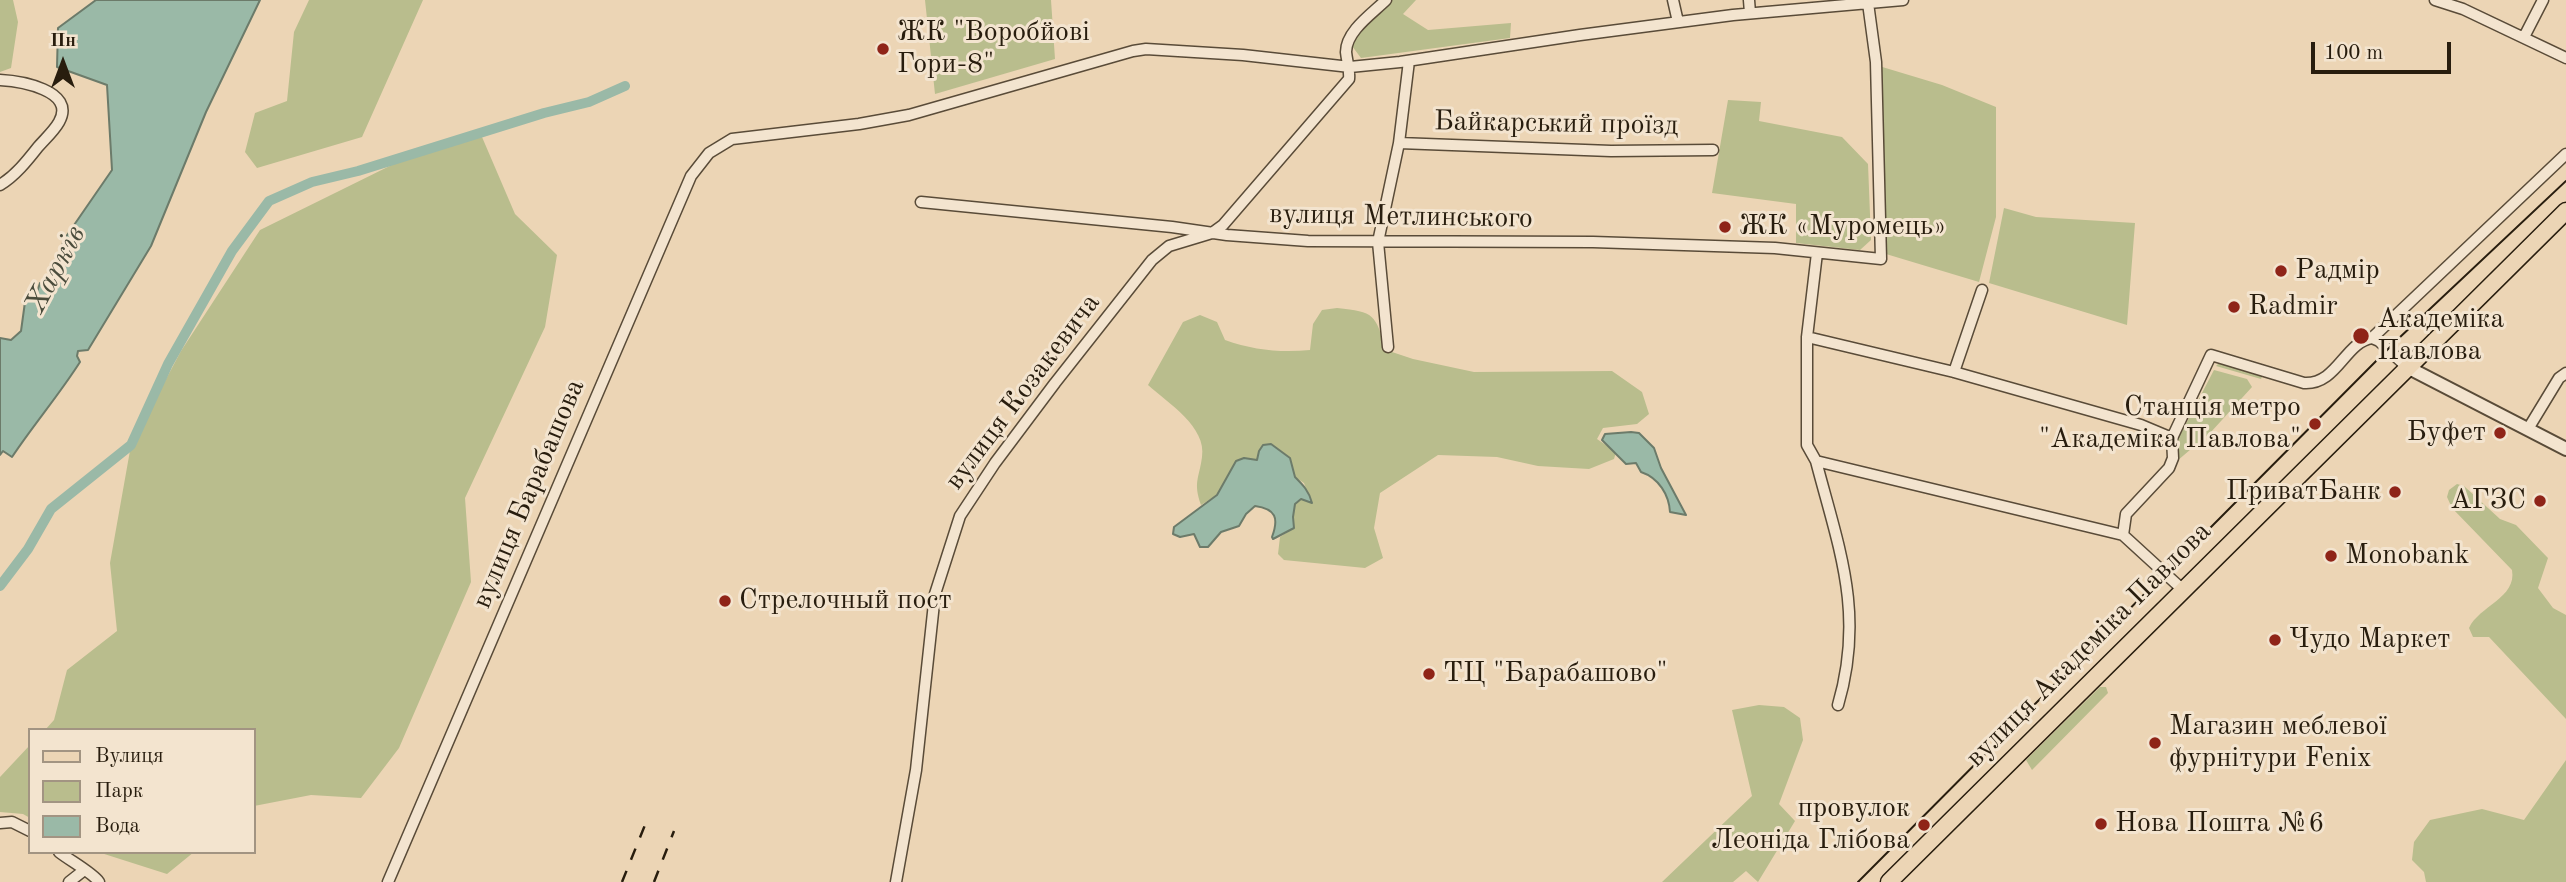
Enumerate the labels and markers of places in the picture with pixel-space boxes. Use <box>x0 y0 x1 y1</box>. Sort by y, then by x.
place label: ЖК "Воробйові Гори-8" <box>897 16 1090 82</box>
marker: ЖК "Воробйові Гори-8" <box>875 41 891 57</box>
place label: ЖК «Муромець» <box>1739 210 1946 244</box>
marker: ЖК «Муромець» <box>1717 219 1733 235</box>
place label: Радмір <box>2295 254 2380 288</box>
marker: Радмір <box>2273 263 2289 279</box>
place label: Radmir <box>2248 290 2338 324</box>
marker: Radmir <box>2226 299 2242 315</box>
place label: Академіка Павлова <box>2377 303 2504 369</box>
marker: Академіка Павлова <box>2351 326 2371 346</box>
place label: Станція метро "Академіка Павлова" <box>2039 391 2301 457</box>
marker: Станція метро "Академіка Павлова" <box>2307 416 2323 432</box>
place label: Буфет <box>2407 416 2486 450</box>
marker: Буфет <box>2492 425 2508 441</box>
place label: ПриватБанк <box>2226 475 2381 509</box>
marker: ПриватБанк <box>2387 484 2403 500</box>
place label: АГЗС <box>2450 484 2526 518</box>
marker: АГЗС <box>2532 493 2548 509</box>
place label: Monobank <box>2345 539 2469 573</box>
marker: Monobank <box>2323 548 2339 564</box>
place label: Стрелочный пост <box>739 584 952 618</box>
marker: Стрелочный пост <box>717 593 733 609</box>
place label: Чудо Маркет <box>2289 623 2451 657</box>
marker: Чудо Маркет <box>2267 632 2283 648</box>
place label: ТЦ "Барабашово" <box>1443 657 1668 691</box>
marker: ТЦ "Барабашово" <box>1421 666 1437 682</box>
place label: Магазин меблевої фурнітури Fenix <box>2169 710 2387 776</box>
marker: Магазин меблевої фурнітури Fenix <box>2147 735 2163 751</box>
place label: провулок Леоніда Глібова <box>1711 792 1910 858</box>
place label: Нова Пошта №6 <box>2115 807 2324 841</box>
marker: Нова Пошта №6 <box>2093 816 2109 832</box>
marker: провулок Леоніда Глібова <box>1916 817 1932 833</box>

